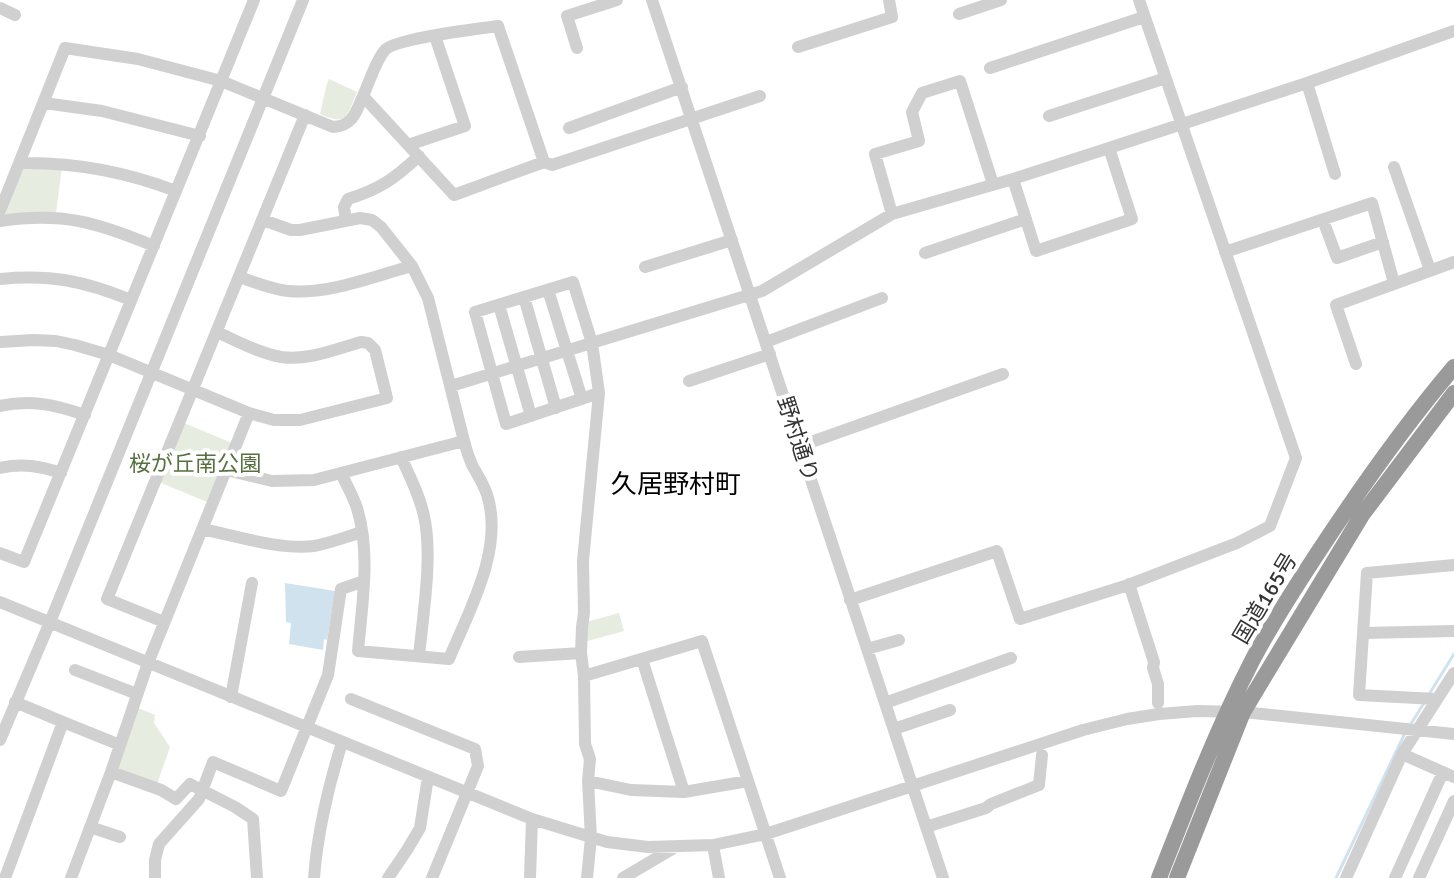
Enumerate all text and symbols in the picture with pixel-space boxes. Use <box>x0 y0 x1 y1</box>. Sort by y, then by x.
street label: 野村通り <box>772 393 824 485</box>
park label: 桜が丘南公園 <box>129 450 261 477</box>
district label: 久居野村町 <box>611 469 741 501</box>
street label: 国道165号 <box>1227 547 1303 649</box>

